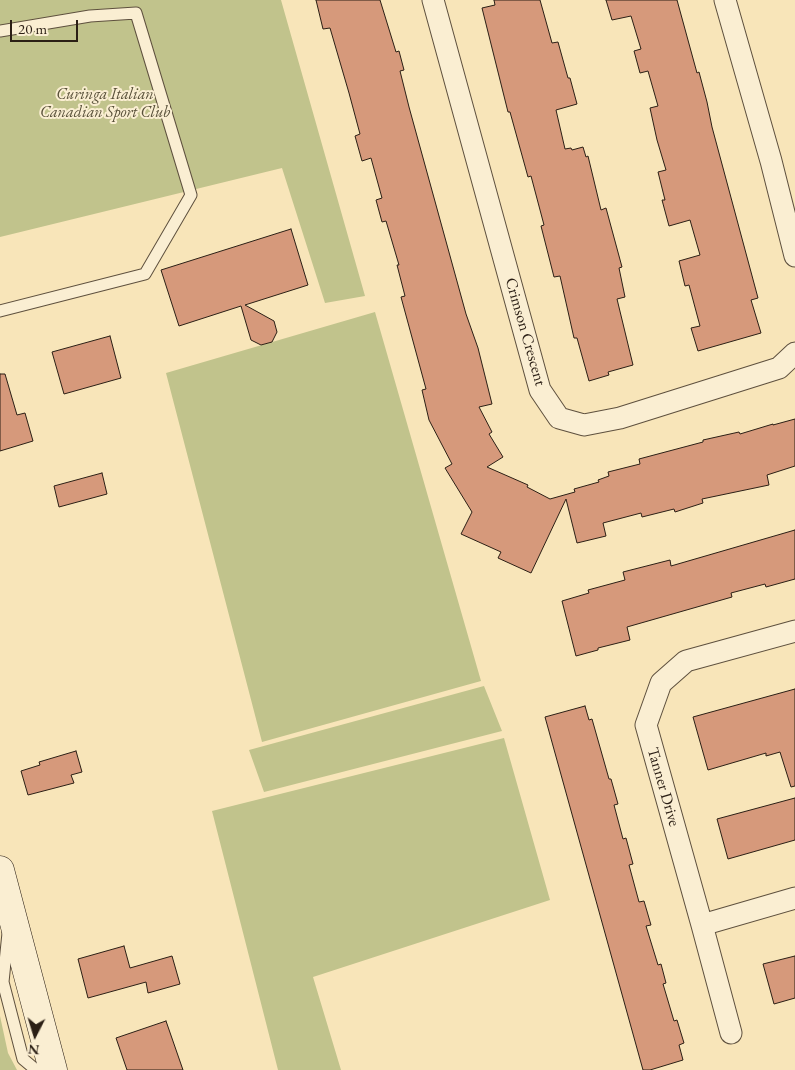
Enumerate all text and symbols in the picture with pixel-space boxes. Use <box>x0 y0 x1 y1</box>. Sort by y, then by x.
scale bar <box>12 10 80 42</box>
text: 20 m <box>18 19 47 38</box>
park label: Curinga Italian Canadian Sport Club <box>40 85 170 123</box>
street label: Crimson Crescent <box>500 276 550 388</box>
street label: Tanner Drive <box>643 745 683 829</box>
north arrow <box>10 1010 60 1060</box>
text: N <box>27 1040 40 1059</box>

